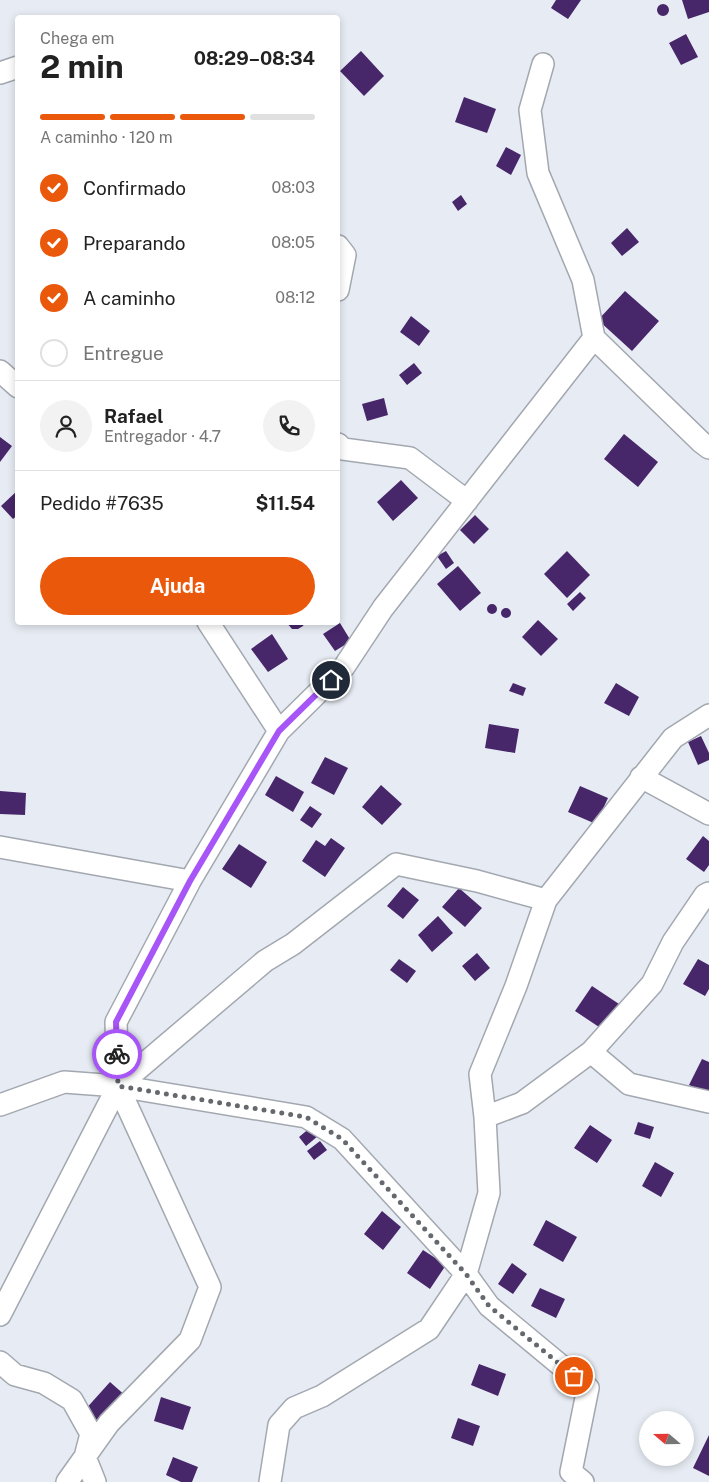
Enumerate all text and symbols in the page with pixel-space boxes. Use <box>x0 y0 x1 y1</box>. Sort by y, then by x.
text: Chega em <box>40 29 114 48</box>
text: 08:29–08:34 <box>194 47 315 69</box>
text: 2 min <box>40 48 124 85</box>
text: A caminho · 120 m <box>40 128 173 147</box>
icon: check <box>40 174 68 202</box>
text: Confirmado <box>83 177 186 199</box>
text: 08:03 <box>272 178 315 197</box>
icon: check <box>40 229 68 257</box>
text: Preparando <box>83 232 185 254</box>
text: 08:05 <box>271 233 315 252</box>
icon: check <box>40 284 68 312</box>
text: A caminho <box>83 287 176 309</box>
text: 08:12 <box>275 288 315 307</box>
text: Entregue <box>83 342 164 364</box>
button: person <box>40 400 92 452</box>
button: phone <box>263 400 315 452</box>
text: Rafael <box>104 405 163 427</box>
text: Entregador · 4.7 <box>104 427 221 446</box>
text: Pedido #7635 <box>40 492 164 514</box>
text: $11.54 <box>255 492 315 514</box>
button: Ajuda <box>40 557 315 615</box>
pin <box>310 659 352 701</box>
icon: home <box>317 666 345 694</box>
courier <box>92 1029 142 1079</box>
icon: bike <box>103 1040 131 1068</box>
pin <box>553 1355 595 1397</box>
icon: bag <box>560 1362 588 1390</box>
north arrow <box>639 1411 694 1466</box>
map controls <box>639 1411 694 1466</box>

